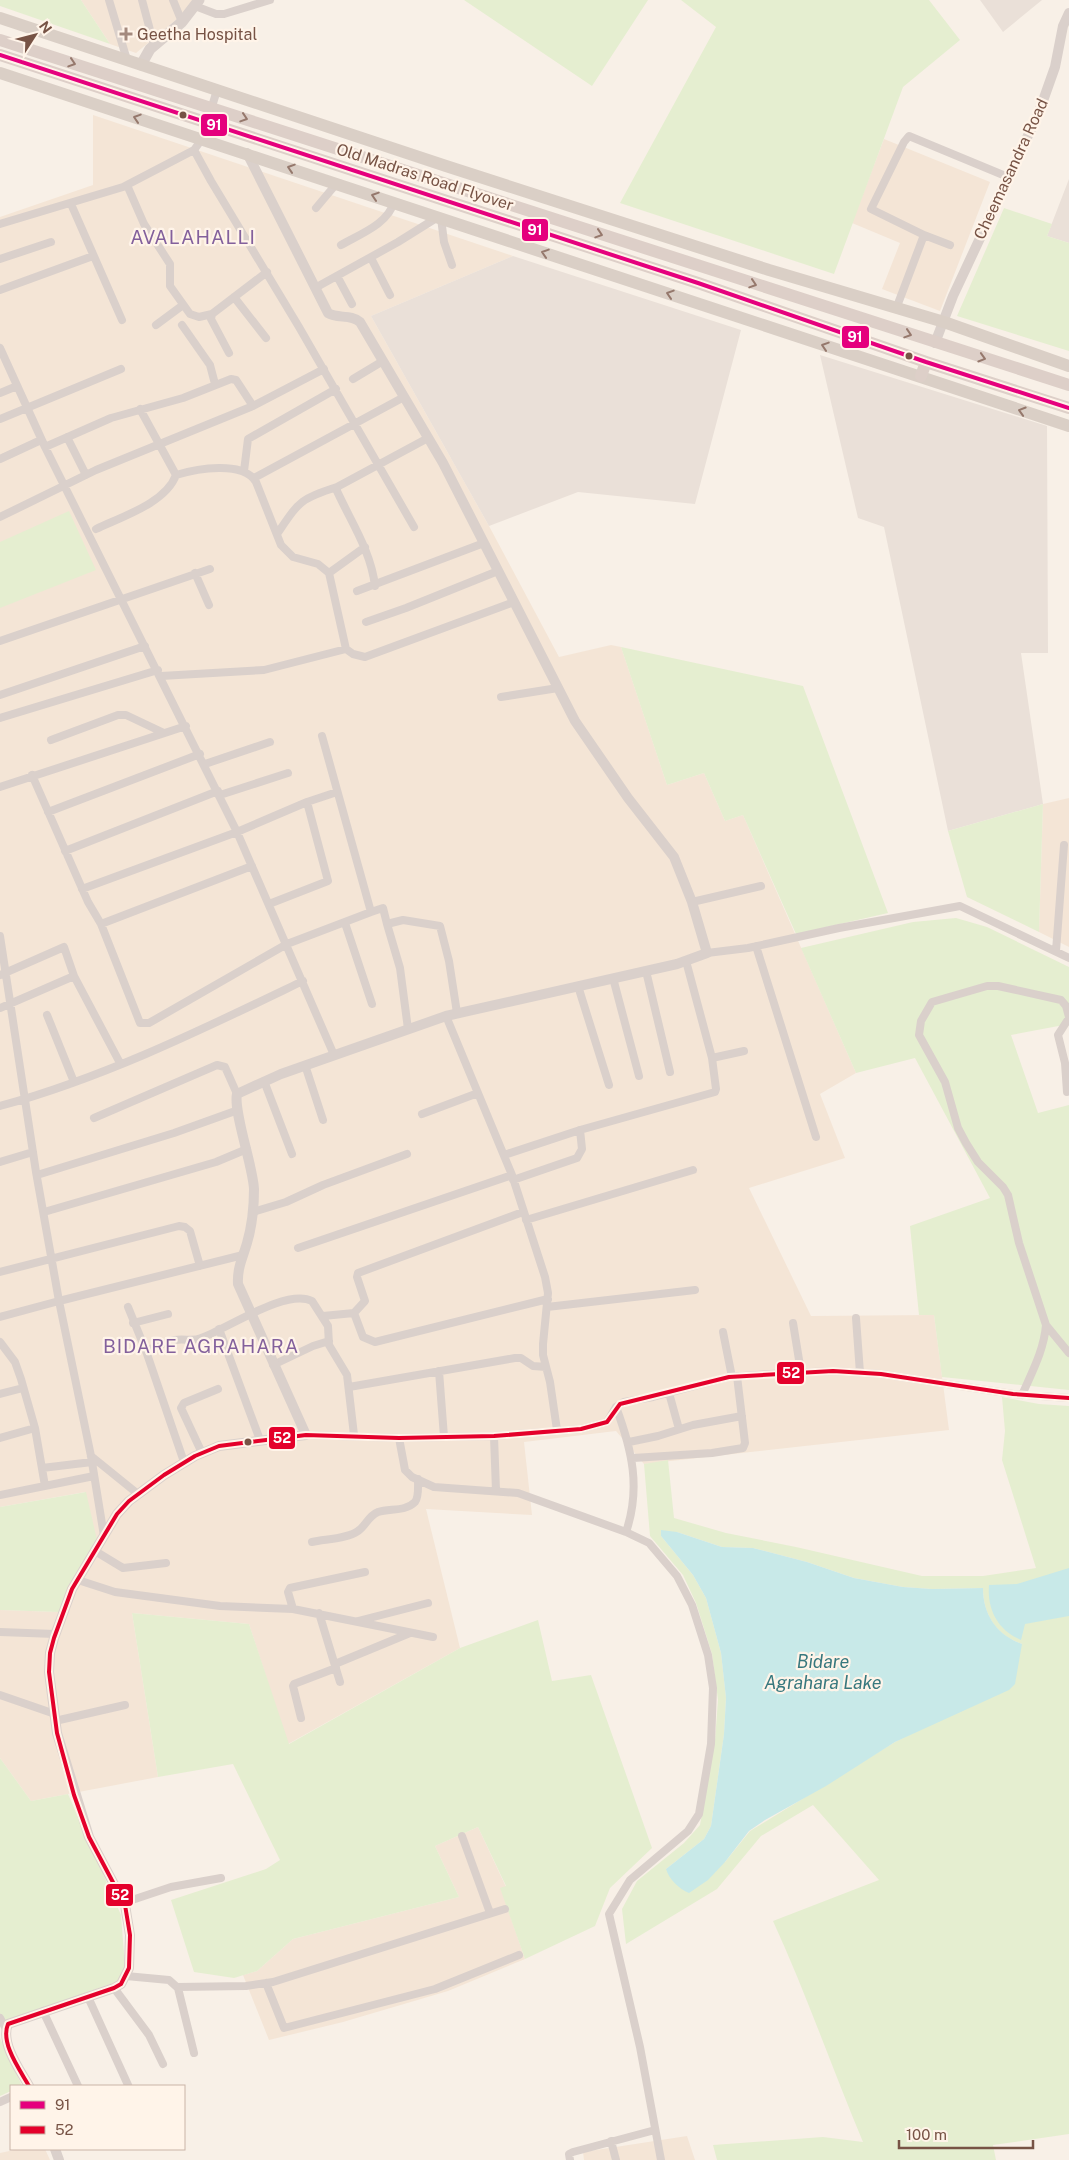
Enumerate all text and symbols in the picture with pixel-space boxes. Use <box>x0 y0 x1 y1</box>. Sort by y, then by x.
north arrow <box>10 10 60 60</box>
text: N <box>36 18 55 36</box>
place label: Geetha Hospital <box>137 25 257 44</box>
marker: Geetha Hospital <box>119 27 133 41</box>
one-way arrow <box>68 57 76 67</box>
street label: Cheemasandra Road <box>970 95 1052 243</box>
unlabelled marker <box>178 110 188 120</box>
one-way arrow <box>239 112 247 122</box>
one-way arrow <box>133 113 141 123</box>
line badge: 91 <box>200 113 228 137</box>
text: 91 <box>206 117 222 133</box>
street label: Old Madras Road Flyover <box>334 139 516 215</box>
one-way arrow <box>287 164 296 174</box>
one-way arrow <box>371 192 380 202</box>
line badge: 91 <box>521 218 549 242</box>
text: 91 <box>527 222 543 238</box>
district label: AVALAHALLI <box>130 226 256 248</box>
one-way arrow <box>594 228 603 238</box>
one-way arrow <box>542 248 550 258</box>
one-way arrow <box>749 278 757 288</box>
one-way arrow <box>667 290 675 300</box>
line badge: 91 <box>841 325 870 349</box>
text: 91 <box>847 329 863 345</box>
one-way arrow <box>903 329 912 339</box>
one-way arrow <box>821 342 829 352</box>
unlabelled marker <box>904 351 914 361</box>
one-way arrow <box>977 352 986 362</box>
one-way arrow <box>1019 407 1027 417</box>
district label: BIDARE AGRAHARA <box>103 1335 299 1357</box>
line badge: 52 <box>776 1361 805 1385</box>
text: 52 <box>782 1365 800 1381</box>
line badge: 52 <box>268 1426 296 1450</box>
text: 52 <box>273 1430 291 1446</box>
unlabelled marker <box>243 1437 253 1447</box>
water label: Bidare Agrahara Lake <box>764 1651 882 1693</box>
line badge: 52 <box>105 1883 134 1907</box>
text: 52 <box>111 1887 129 1903</box>
legend <box>10 2085 185 2150</box>
text: 91 <box>55 2096 70 2113</box>
scale bar <box>899 2118 1033 2150</box>
text: 52 <box>55 2121 74 2138</box>
text: 100 m <box>906 2126 947 2143</box>

